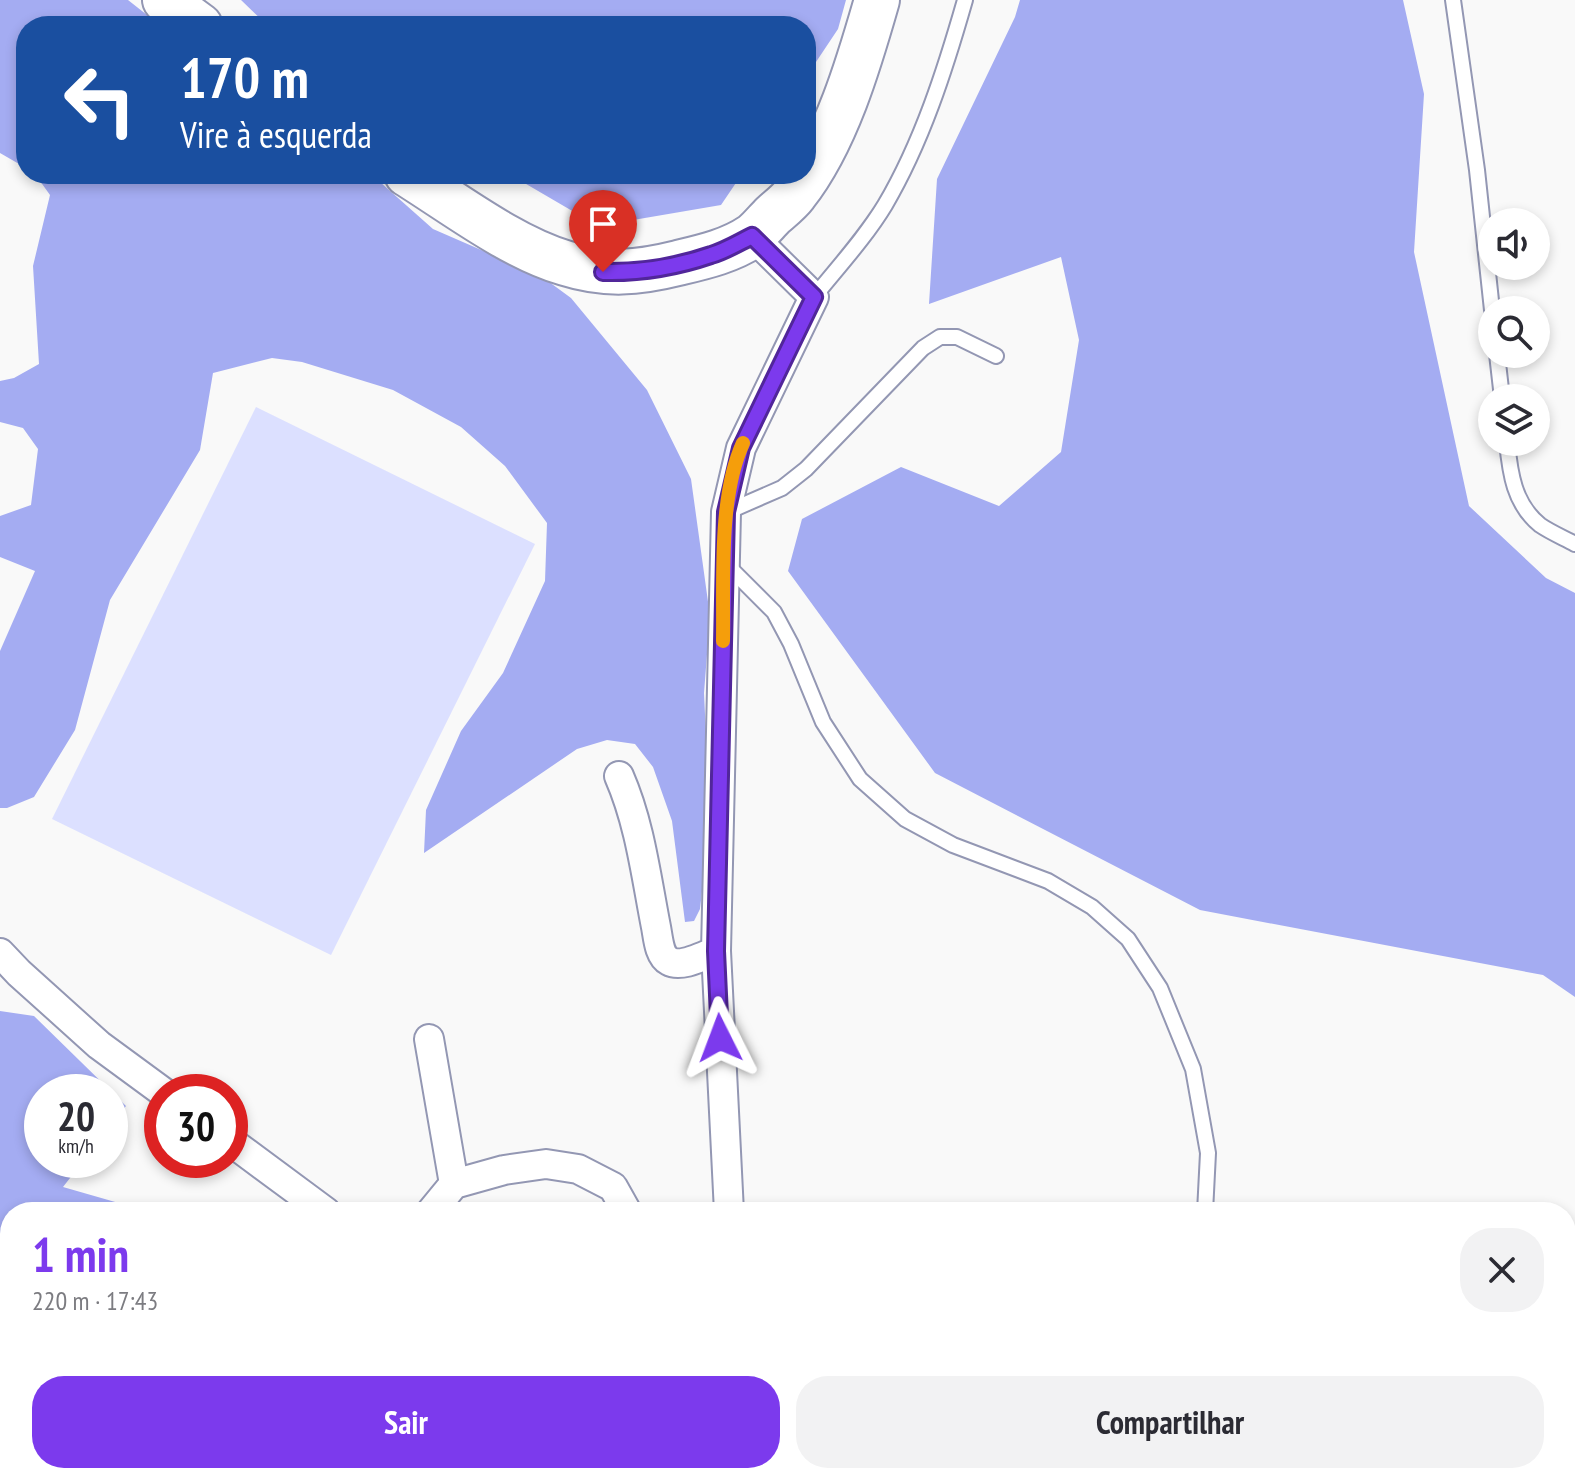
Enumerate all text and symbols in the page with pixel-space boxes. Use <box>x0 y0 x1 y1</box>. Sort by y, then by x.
text: 170 m <box>180 41 309 113</box>
icon: left <box>48 48 152 152</box>
text: Vire à esquerda <box>180 111 372 158</box>
pin <box>569 190 637 272</box>
icon: arrive <box>581 202 625 246</box>
map controls <box>1478 208 1550 456</box>
button: sound <box>1478 208 1550 280</box>
button: search <box>1478 296 1550 368</box>
button: layers <box>1478 384 1550 456</box>
position arrow <box>678 996 762 1080</box>
speed limit sign: 30 <box>144 1074 248 1178</box>
text: 20 <box>57 1090 95 1142</box>
text: km/h <box>58 1133 94 1159</box>
text: 1 min <box>32 1223 129 1285</box>
button: close <box>1460 1228 1544 1312</box>
text: 220 m · 17:43 <box>32 1284 158 1317</box>
button: Sair <box>32 1376 780 1468</box>
button: Compartilhar <box>796 1376 1544 1468</box>

